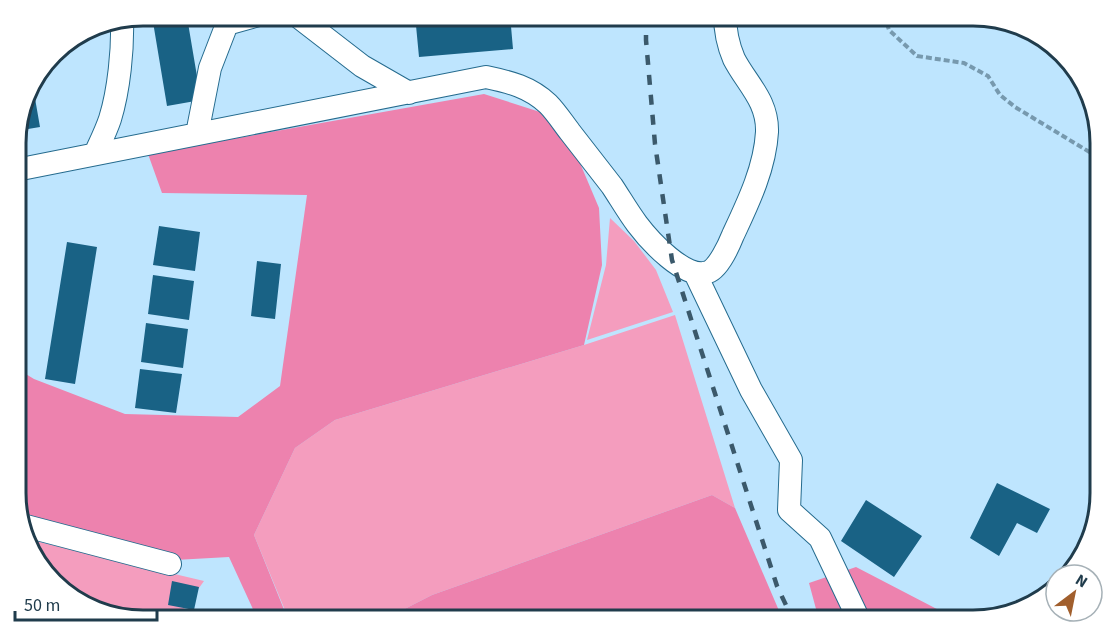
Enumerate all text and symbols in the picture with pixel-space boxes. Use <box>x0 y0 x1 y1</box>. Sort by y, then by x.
north arrow <box>1044 563 1104 623</box>
text: N <box>1071 569 1092 593</box>
scale bar <box>15 584 158 622</box>
text: 50 m <box>24 593 60 618</box>

